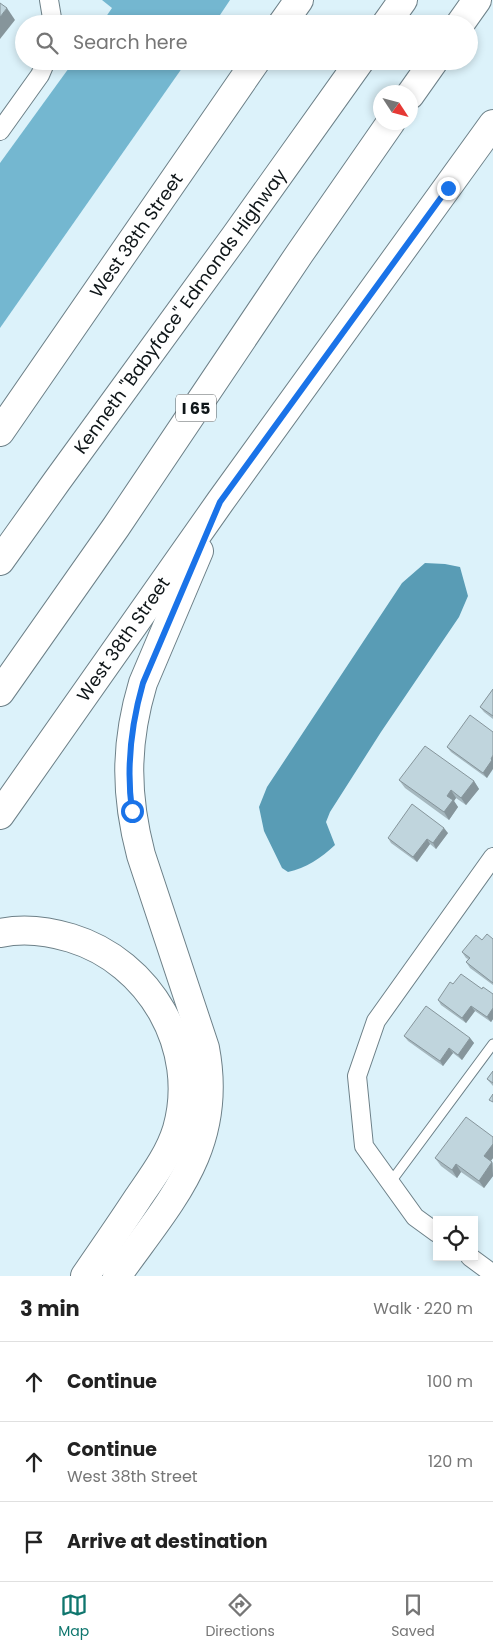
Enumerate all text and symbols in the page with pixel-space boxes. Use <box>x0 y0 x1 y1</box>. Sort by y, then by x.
search box <box>15 15 478 70</box>
icon: search <box>33 29 61 57</box>
text: Search here <box>73 29 187 56</box>
north arrow <box>373 85 418 130</box>
street label: Kenneth "Babyface" Edmonds Highway <box>68 163 292 459</box>
street label: West 38th Street <box>84 168 188 302</box>
route end <box>437 177 460 200</box>
road number: I 65 <box>176 394 216 422</box>
street label: West 38th Street <box>71 572 175 706</box>
route start <box>121 800 144 823</box>
map controls <box>433 1216 478 1261</box>
button: locate <box>433 1216 478 1261</box>
text: 3 min <box>20 1294 80 1323</box>
text: Walk · 220 m <box>373 1297 473 1320</box>
icon: ahead <box>20 1368 48 1396</box>
text: Continue <box>67 1368 157 1395</box>
text: 100 m <box>427 1370 473 1393</box>
text: Continue <box>67 1436 157 1463</box>
icon: ahead <box>20 1448 48 1476</box>
text: 120 m <box>428 1450 473 1473</box>
text: West 38th Street <box>67 1465 198 1488</box>
icon: arrive <box>20 1528 48 1556</box>
text: Arrive at destination <box>67 1528 268 1555</box>
tab: Map <box>58 1591 89 1642</box>
tab: Directions <box>205 1591 275 1642</box>
tab: Saved <box>391 1591 435 1642</box>

